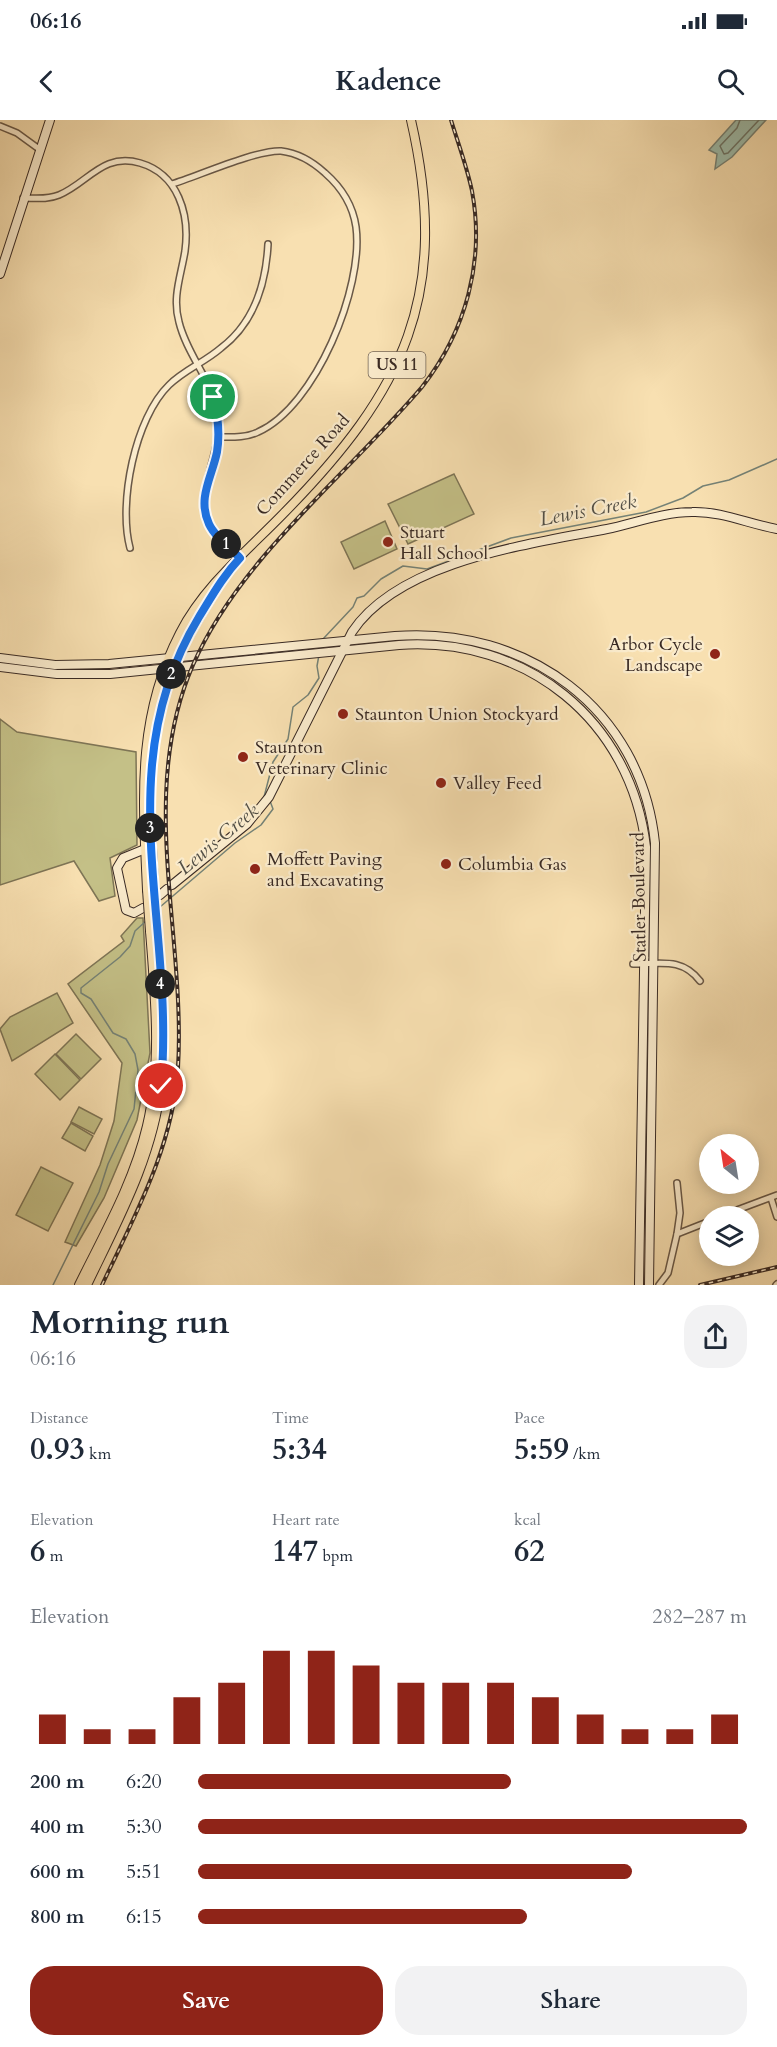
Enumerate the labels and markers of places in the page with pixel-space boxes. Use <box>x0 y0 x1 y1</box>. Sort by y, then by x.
pin <box>187 371 238 422</box>
place label: Stuart Hall School <box>400 520 488 566</box>
pin: 1 <box>211 529 241 559</box>
marker: Stuart Hall School <box>381 535 395 549</box>
place label: Arbor Cycle Landscape <box>609 632 703 678</box>
marker: Arbor Cycle Landscape <box>708 647 722 661</box>
pin: 2 <box>156 659 186 689</box>
place label: Staunton Union Stockyard <box>355 702 559 727</box>
marker: Staunton Union Stockyard <box>336 707 350 721</box>
place label: Staunton Veterinary Clinic <box>255 735 388 781</box>
marker: Staunton Veterinary Clinic <box>236 750 250 764</box>
place label: Valley Feed <box>453 771 542 796</box>
marker: Valley Feed <box>434 776 448 790</box>
pin: 3 <box>135 813 165 843</box>
place label: Moffett Paving and Excavating <box>267 847 384 893</box>
place label: Columbia Gas <box>458 852 567 877</box>
marker: Columbia Gas <box>439 857 453 871</box>
marker: Moffett Paving and Excavating <box>248 862 262 876</box>
pin: 4 <box>145 969 175 999</box>
pin <box>135 1060 186 1111</box>

